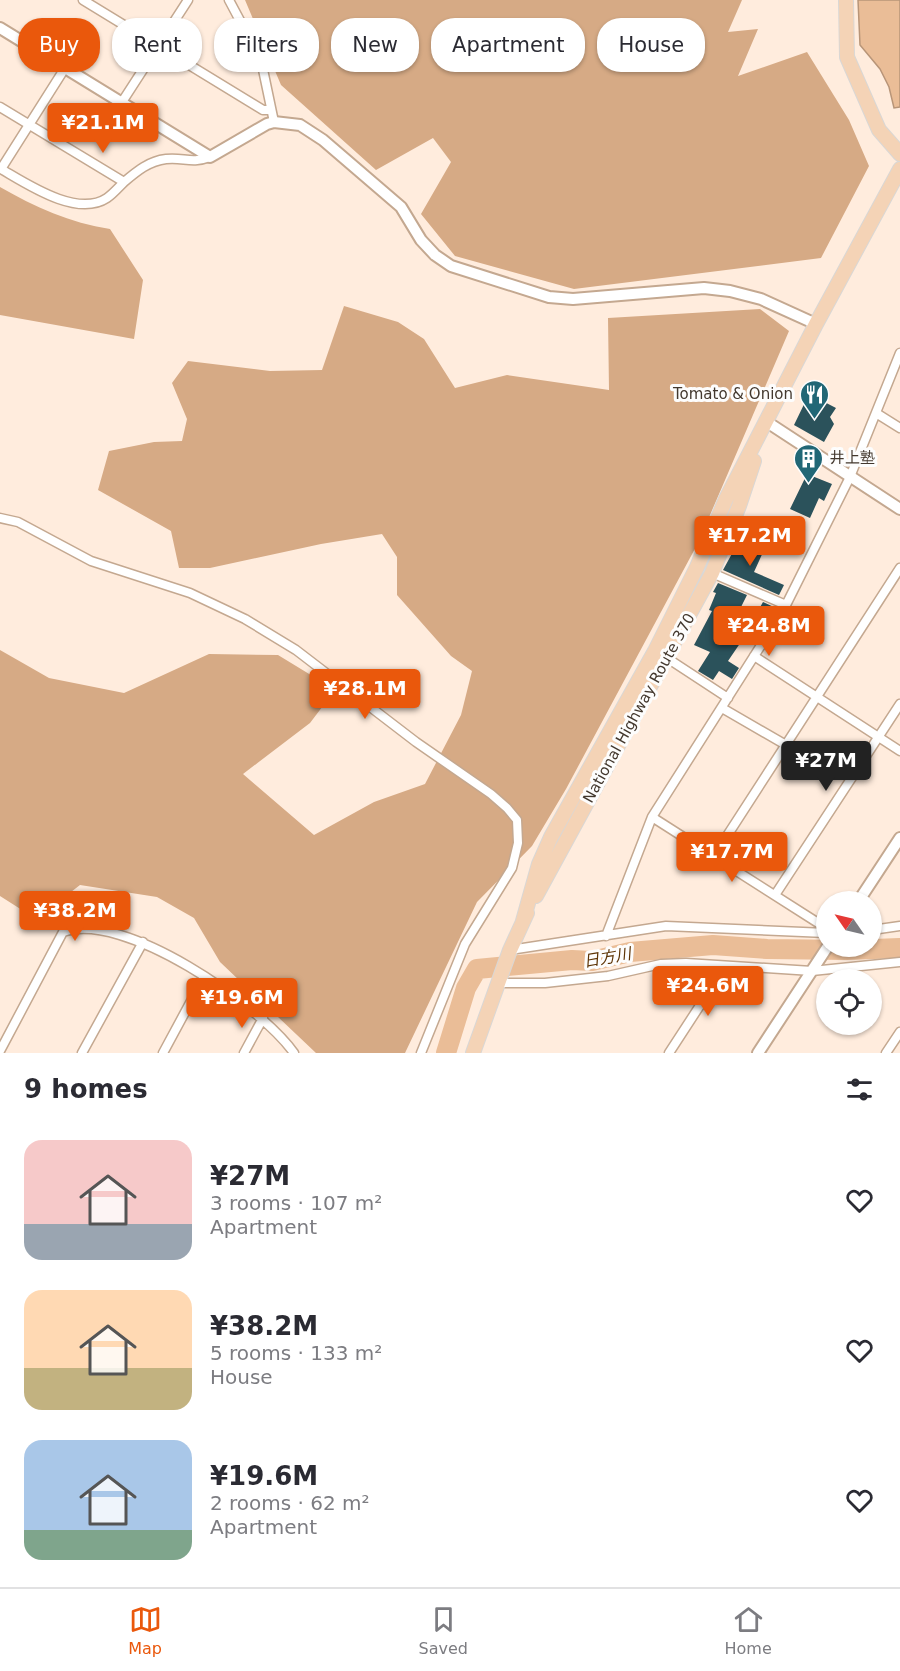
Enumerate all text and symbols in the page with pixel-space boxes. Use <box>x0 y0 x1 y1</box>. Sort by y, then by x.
chip: Buy <box>18 18 100 72</box>
chip: Rent <box>112 18 202 72</box>
chip: Filters <box>214 18 319 72</box>
chip: New <box>331 18 419 72</box>
chip: Apartment <box>431 18 585 72</box>
chip: House <box>597 18 705 72</box>
pin: ¥21.1M <box>54 103 152 154</box>
text: ¥21.1M <box>61 110 145 134</box>
restaurant icon: Tomato & Onion <box>798 378 830 420</box>
place label: Tomato & Onion <box>672 385 793 403</box>
building icon: 井上塾 <box>793 442 825 484</box>
place label: 井上塾 <box>830 449 875 467</box>
pin: ¥17.2M <box>701 516 799 567</box>
text: ¥17.2M <box>708 523 792 547</box>
pin: ¥24.8M <box>720 606 818 657</box>
street label: National Highway Route 370 <box>579 610 699 806</box>
text: ¥24.8M <box>727 613 811 637</box>
pin: ¥28.1M <box>316 669 414 720</box>
text: ¥28.1M <box>323 676 407 700</box>
pin: ¥27M <box>790 741 862 792</box>
text: ¥27M <box>795 748 857 772</box>
pin: ¥17.7M <box>683 832 781 883</box>
text: ¥17.7M <box>690 839 774 863</box>
pin: ¥38.2M <box>26 891 124 942</box>
north arrow <box>816 891 882 957</box>
map controls <box>816 891 882 1035</box>
text: ¥38.2M <box>33 898 117 922</box>
water label: 日方川 <box>582 944 634 971</box>
pin: ¥24.6M <box>659 966 757 1017</box>
button: locate <box>816 969 882 1035</box>
text: ¥24.6M <box>666 973 750 997</box>
pin: ¥19.6M <box>193 978 291 1029</box>
text: ¥19.6M <box>200 985 284 1009</box>
icon: filters <box>843 1073 876 1106</box>
text: 9 homes <box>24 1074 148 1104</box>
text: ¥27M <box>210 1161 290 1191</box>
icon: home <box>72 1164 144 1236</box>
icon: heart <box>843 1184 876 1217</box>
text: 3 rooms · 107 m² <box>210 1191 382 1215</box>
text: Apartment <box>210 1215 317 1239</box>
text: ¥38.2M <box>210 1311 318 1341</box>
icon: home <box>72 1314 144 1386</box>
icon: heart <box>843 1334 876 1367</box>
text: 5 rooms · 133 m² <box>210 1341 382 1365</box>
text: House <box>210 1365 273 1389</box>
text: ¥19.6M <box>210 1461 318 1491</box>
icon: home <box>72 1464 144 1536</box>
icon: heart <box>843 1484 876 1517</box>
text: 2 rooms · 62 m² <box>210 1491 370 1515</box>
text: Apartment <box>210 1515 317 1539</box>
tab: Map <box>128 1603 162 1658</box>
tab: Saved <box>419 1603 468 1658</box>
tab: Home <box>724 1603 772 1658</box>

